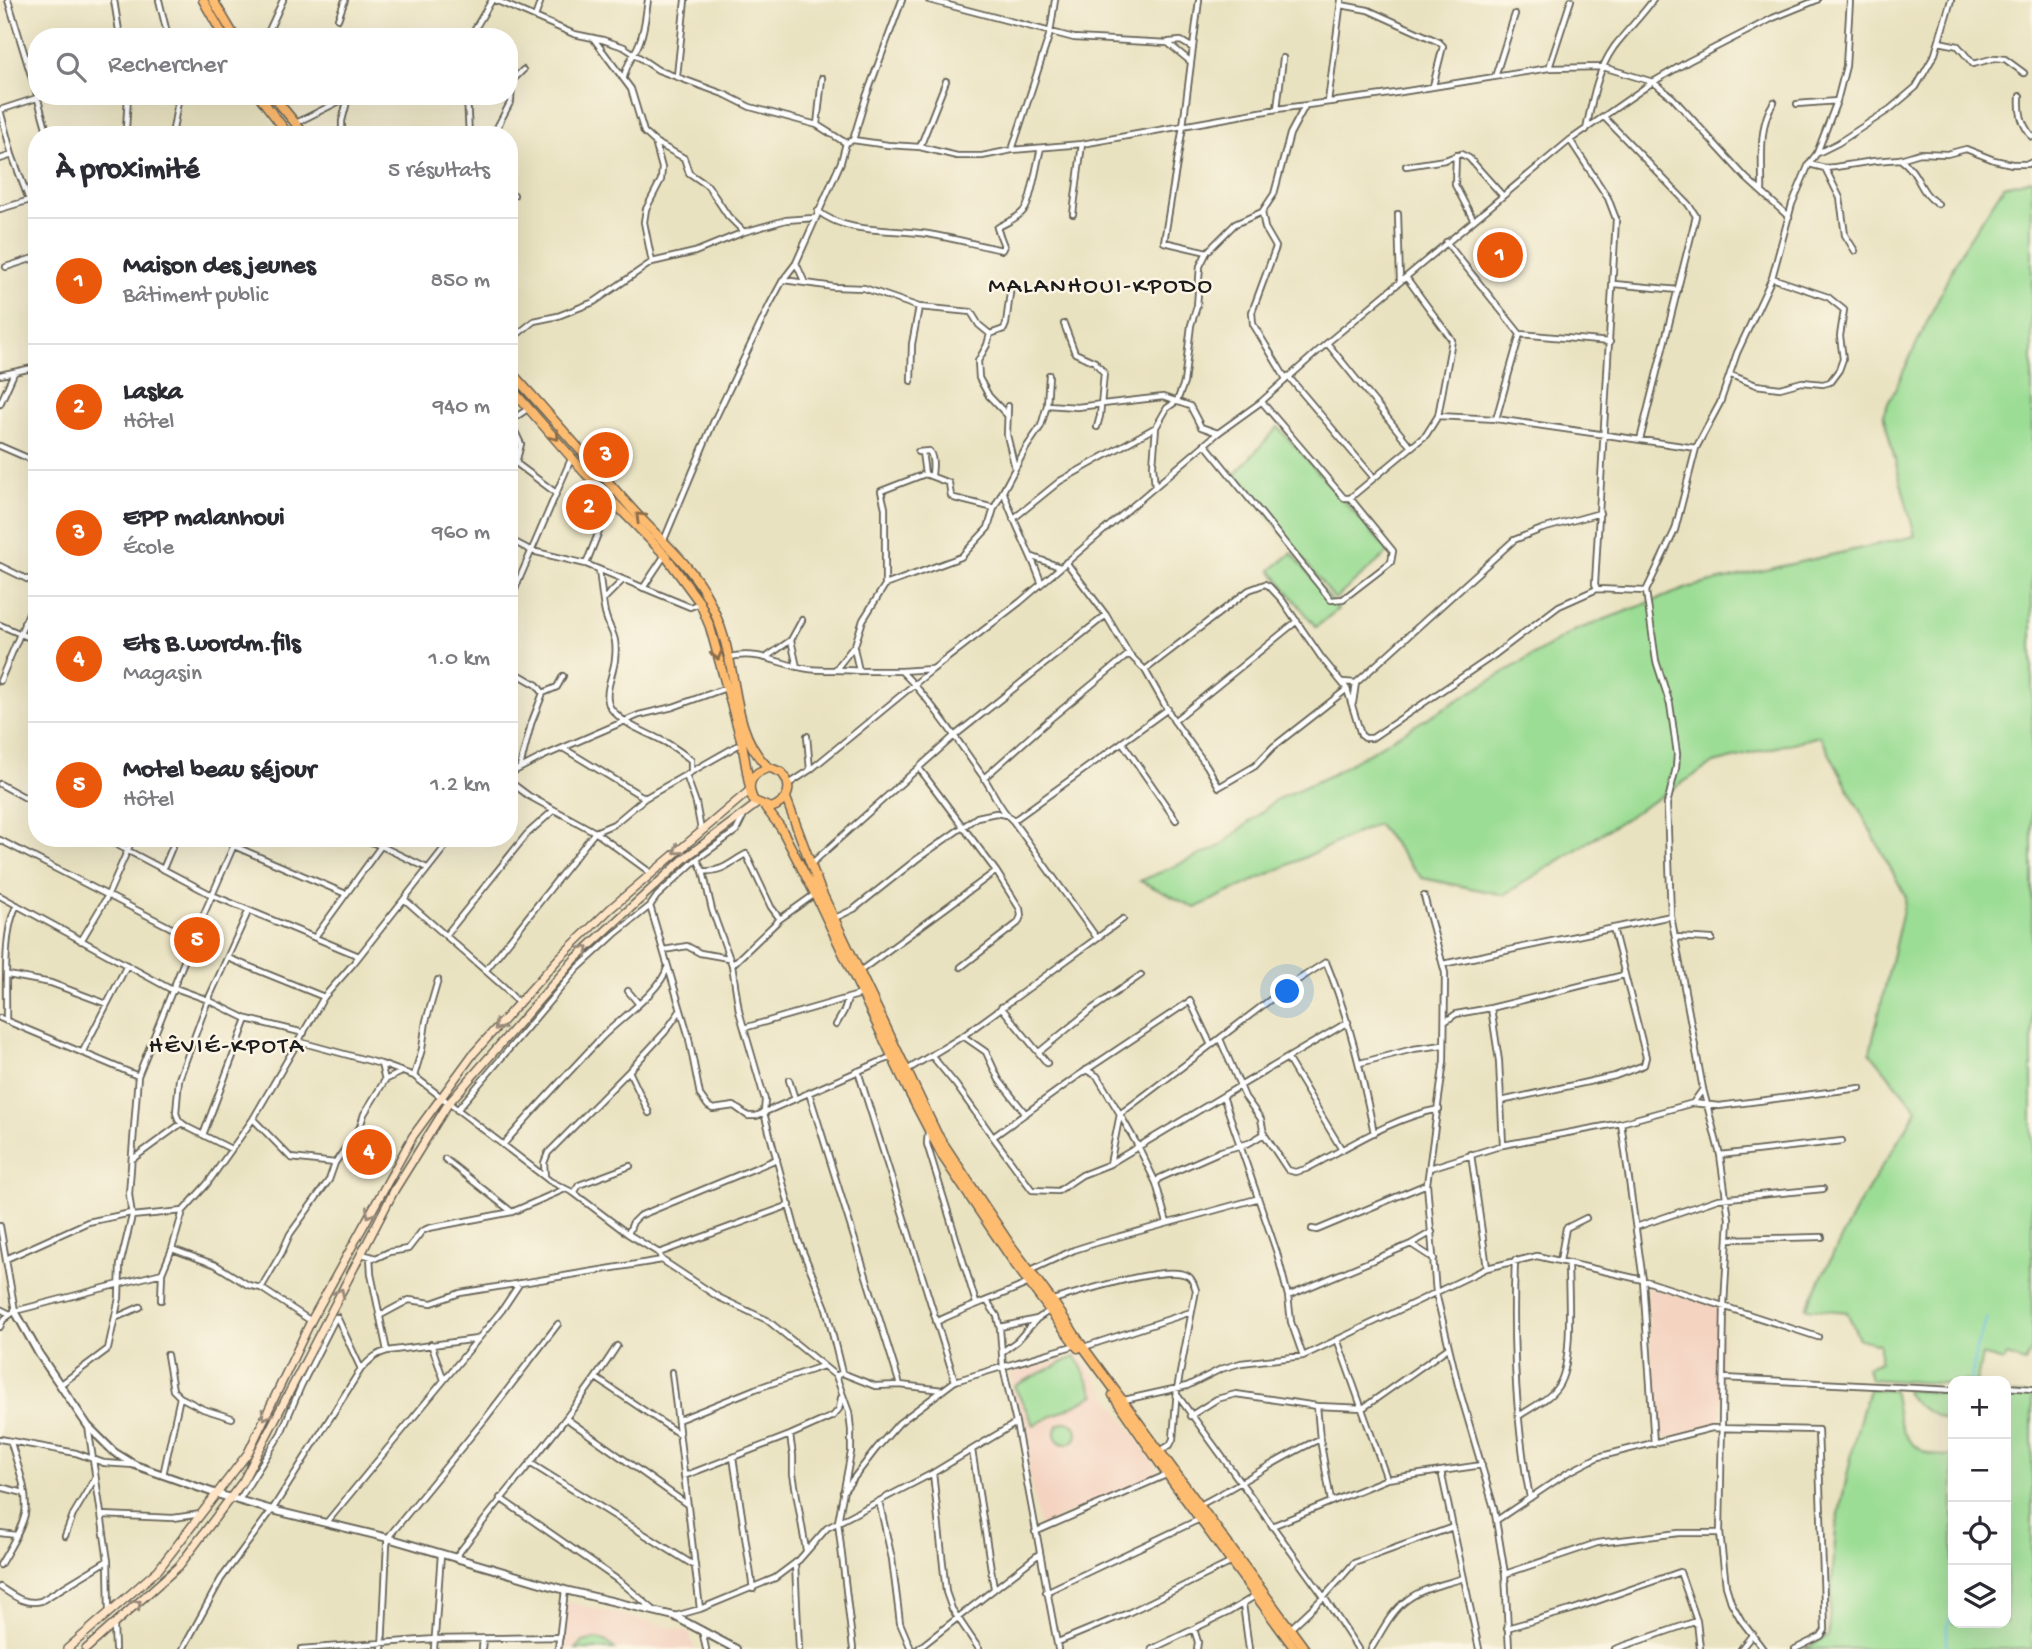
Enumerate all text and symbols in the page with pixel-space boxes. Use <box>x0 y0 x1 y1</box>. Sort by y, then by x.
search box <box>28 28 518 105</box>
icon: search <box>52 48 90 86</box>
text: Rechercher <box>108 51 226 82</box>
text: À proximité <box>56 154 200 189</box>
text: 5 résultats <box>388 158 490 185</box>
pin: 1 <box>1477 229 1523 281</box>
text: Maison des jeunes <box>123 252 316 283</box>
text: 1 <box>74 268 84 295</box>
text: 850 m <box>430 268 490 295</box>
district label: MALANHOUI-KPODO <box>988 273 1214 302</box>
text: Bâtiment public <box>123 283 268 310</box>
text: Laska <box>123 378 183 409</box>
text: 2 <box>73 394 85 421</box>
text: 940 m <box>433 394 490 421</box>
text: Hôtel <box>123 409 174 436</box>
one-way arrow <box>547 428 559 441</box>
pin: 3 <box>583 429 629 481</box>
pin: 2 <box>566 481 612 533</box>
text: EPP malanhoui <box>123 504 285 535</box>
one-way arrow <box>635 513 648 526</box>
text: 3 <box>73 520 85 547</box>
text: 960 m <box>432 520 490 547</box>
text: École <box>123 535 174 562</box>
text: Ets B.wordm.fils <box>123 630 301 661</box>
text: 4 <box>74 646 84 673</box>
text: 1.0 km <box>428 646 490 673</box>
one-way arrow <box>709 649 723 661</box>
text: Magasin <box>123 661 202 688</box>
text: Motel beau séjour <box>123 756 316 787</box>
text: 5 <box>73 772 85 799</box>
text: 1.2 km <box>430 772 490 799</box>
text: Hôtel <box>123 787 174 814</box>
one-way arrow <box>673 842 686 854</box>
pin: 5 <box>174 914 220 966</box>
one-way arrow <box>577 946 590 958</box>
your location <box>1270 974 1304 1008</box>
one-way arrow <box>494 1018 506 1031</box>
district label: HÊVIÉ-KPOTA <box>149 1033 305 1062</box>
pin: 4 <box>346 1126 392 1178</box>
one-way arrow <box>365 1206 378 1219</box>
one-way arrow <box>332 1288 346 1300</box>
map controls <box>1948 1376 2011 1628</box>
button: + <box>1948 1376 2011 1439</box>
one-way arrow <box>260 1408 274 1420</box>
button: − <box>1948 1439 2011 1502</box>
button: locate <box>1948 1502 2011 1565</box>
button: layers <box>1948 1565 2011 1628</box>
one-way arrow <box>129 1600 142 1612</box>

